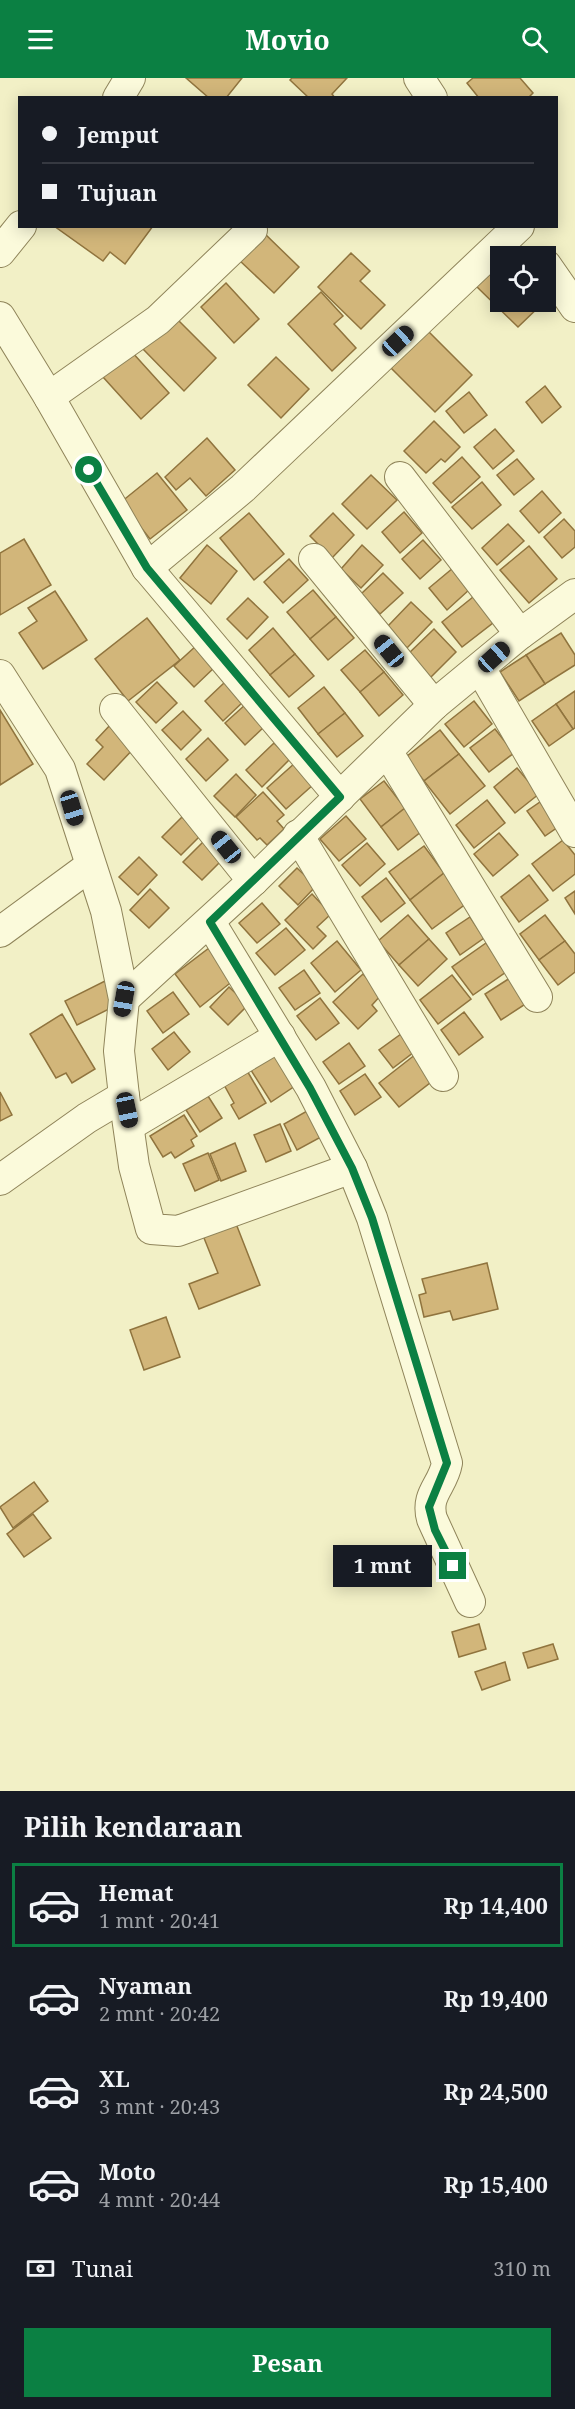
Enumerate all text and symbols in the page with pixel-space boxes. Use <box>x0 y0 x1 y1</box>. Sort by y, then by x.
text: Movio <box>245 21 330 58</box>
icon: menu <box>24 23 57 56</box>
icon: search <box>518 23 551 56</box>
text: Jemput <box>78 119 159 149</box>
text: Tujuan <box>78 177 157 207</box>
map controls <box>490 246 556 312</box>
button: locate <box>490 246 556 312</box>
car <box>379 322 417 360</box>
route start <box>75 456 102 483</box>
car <box>371 631 407 671</box>
car <box>475 638 513 676</box>
car <box>58 788 86 828</box>
car <box>208 827 244 867</box>
car <box>112 980 136 1018</box>
car <box>114 1091 140 1129</box>
callout: 1 mnt <box>333 1545 432 1587</box>
text: 1 mnt <box>354 1552 411 1579</box>
route end <box>439 1552 466 1579</box>
text: Pilih kendaraan <box>24 1808 243 1845</box>
text: Hemat <box>99 1877 173 1907</box>
icon: car <box>27 1878 81 1932</box>
text: Rp 14,400 <box>444 1890 548 1920</box>
text: 1 mnt · 20:41 <box>99 1907 220 1934</box>
text: Nyaman <box>99 1970 192 2000</box>
icon: car <box>27 1971 81 2025</box>
text: Rp 19,400 <box>444 1983 548 2013</box>
text: 2 mnt · 20:42 <box>99 2000 220 2027</box>
text: XL <box>99 2063 130 2093</box>
icon: car <box>27 2064 81 2118</box>
text: Rp 24,500 <box>444 2076 548 2106</box>
text: 3 mnt · 20:43 <box>99 2093 220 2120</box>
text: Moto <box>99 2156 156 2186</box>
icon: car <box>27 2157 81 2211</box>
text: Rp 15,400 <box>444 2169 548 2199</box>
text: 4 mnt · 20:44 <box>99 2186 220 2213</box>
icon: cash <box>24 2252 57 2285</box>
text: Tunai <box>72 2253 133 2283</box>
text: 310 m <box>493 2255 551 2282</box>
button: Pesan <box>24 2328 551 2397</box>

